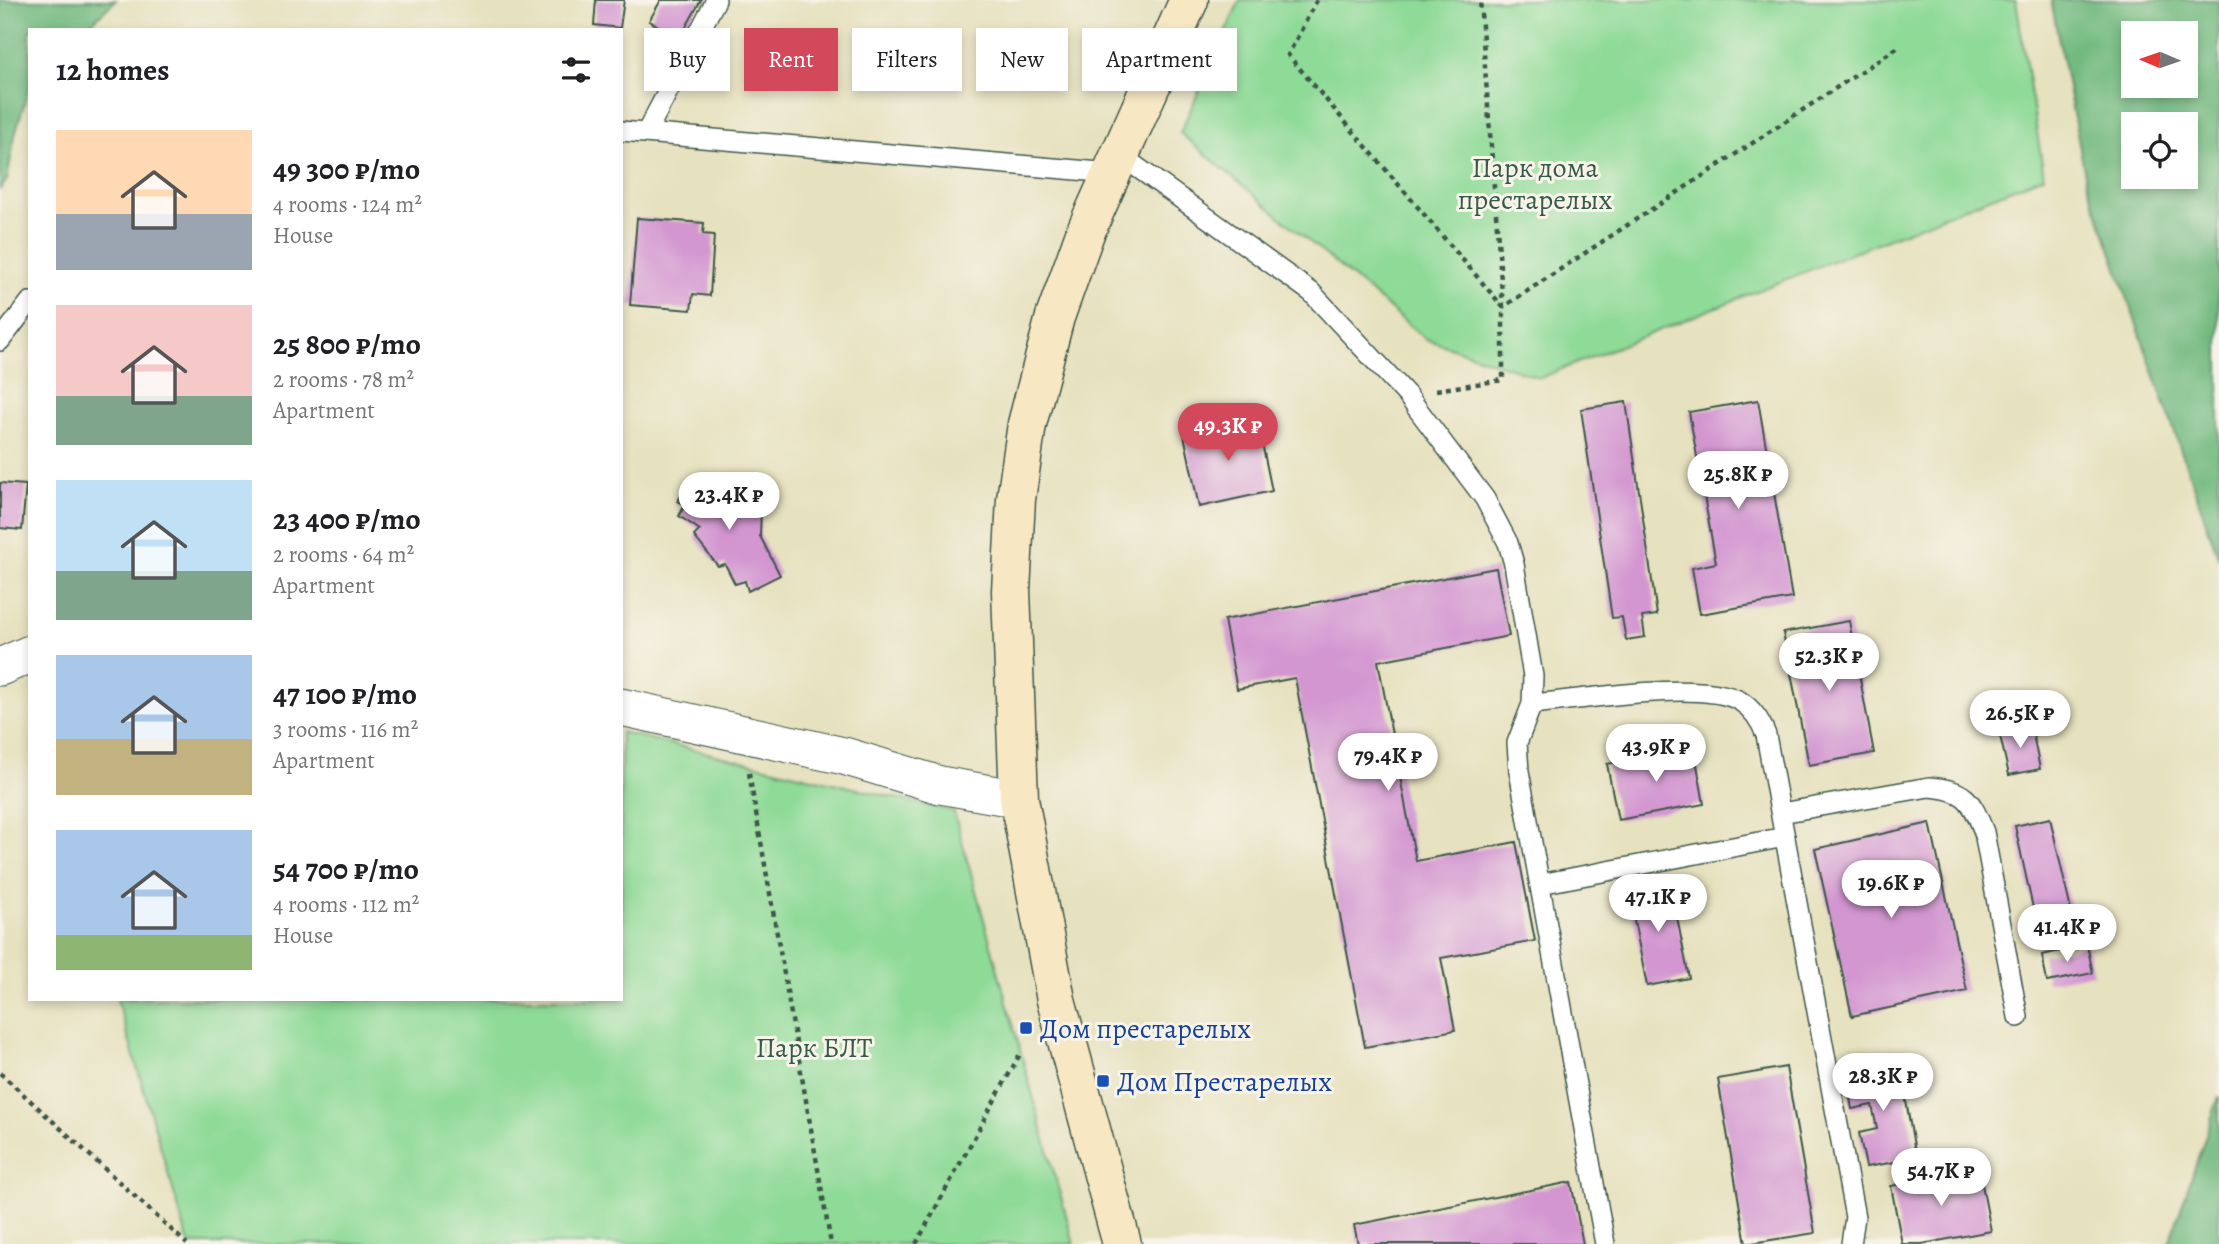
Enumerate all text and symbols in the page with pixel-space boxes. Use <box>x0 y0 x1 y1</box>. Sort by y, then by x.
north arrow <box>2121 21 2198 98</box>
map controls <box>2121 21 2198 189</box>
chip: Buy <box>644 28 730 91</box>
chip: Rent <box>744 28 838 91</box>
chip: Filters <box>852 28 962 91</box>
chip: New <box>976 28 1068 91</box>
chip: Apartment <box>1082 28 1237 91</box>
text: 12 homes <box>56 50 169 90</box>
icon: filters <box>557 51 595 89</box>
button: locate <box>2121 112 2198 189</box>
text: 49 300 ₽/mo <box>273 149 420 189</box>
park label: Парк дома престарелых <box>1458 149 1613 219</box>
icon: home <box>112 158 196 242</box>
text: 4 rooms · 124 m² <box>273 189 422 220</box>
text: House <box>273 220 333 251</box>
text: 25 800 ₽/mo <box>273 324 421 364</box>
icon: home <box>112 333 196 417</box>
text: 2 rooms · 78 m² <box>273 364 414 395</box>
text: Apartment <box>273 395 375 426</box>
pin: 49.3K ₽ <box>1163 404 1293 463</box>
text: 49.3K ₽ <box>1194 410 1262 441</box>
pin: 25.8K ₽ <box>1673 452 1803 511</box>
text: 25.8K ₽ <box>1703 458 1773 489</box>
pin: 23.4K ₽ <box>664 472 794 532</box>
text: 23.4K ₽ <box>695 479 763 510</box>
text: 23 400 ₽/mo <box>273 499 421 539</box>
icon: home <box>112 508 196 592</box>
text: 2 rooms · 64 m² <box>273 539 414 570</box>
text: Apartment <box>273 570 375 601</box>
pin: 52.3K ₽ <box>1764 634 1894 693</box>
text: 52.3K ₽ <box>1795 640 1863 671</box>
text: 47 100 ₽/mo <box>273 674 417 714</box>
icon: home <box>112 683 196 767</box>
pin: 26.5K ₽ <box>1955 690 2085 750</box>
text: 26.5K ₽ <box>1986 697 2054 728</box>
text: 3 rooms · 116 m² <box>273 714 418 745</box>
pin: 43.9K ₽ <box>1591 724 1721 784</box>
text: 43.9K ₽ <box>1622 731 1690 762</box>
pin: 79.4K ₽ <box>1323 734 1453 793</box>
text: 79.4K ₽ <box>1354 740 1422 771</box>
text: Apartment <box>273 745 375 776</box>
text: 54 700 ₽/mo <box>273 849 419 889</box>
icon: home <box>112 858 196 942</box>
pin: 19.6K ₽ <box>1826 860 1956 920</box>
text: 19.6K ₽ <box>1858 867 1924 898</box>
pin: 47.1K ₽ <box>1593 874 1723 934</box>
text: 47.1K ₽ <box>1625 881 1691 912</box>
text: 4 rooms · 112 m² <box>273 889 419 920</box>
pin: 41.4K ₽ <box>2002 904 2132 964</box>
text: 41.4K ₽ <box>2034 911 2100 942</box>
text: House <box>273 920 333 951</box>
place label: Дом престарелых <box>1040 1010 1251 1048</box>
marker: Дом престарелых <box>1018 1020 1034 1036</box>
park label: Парк БЛТ <box>756 1029 872 1067</box>
pin: 28.3K ₽ <box>1818 1054 1948 1113</box>
text: 28.3K ₽ <box>1848 1060 1918 1091</box>
place label: Дом Престарелых <box>1117 1063 1332 1101</box>
marker: Дом Престарелых <box>1095 1073 1111 1089</box>
pin: 54.7K ₽ <box>1876 1148 2006 1208</box>
text: 54.7K ₽ <box>1907 1155 1975 1186</box>

